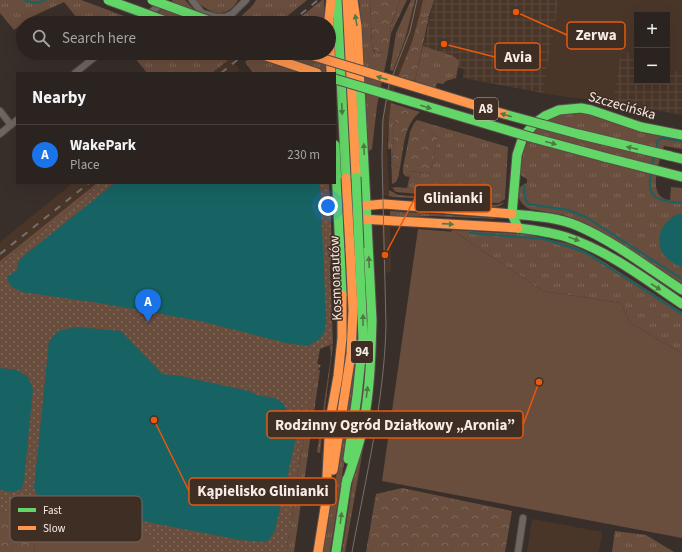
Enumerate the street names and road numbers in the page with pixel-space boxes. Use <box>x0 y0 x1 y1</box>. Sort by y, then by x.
street label: Szczecińska <box>586 87 658 125</box>
road number: A8 <box>474 98 498 120</box>
street label: Kosmonautów <box>325 235 347 321</box>
road number: 94 <box>351 341 373 363</box>

